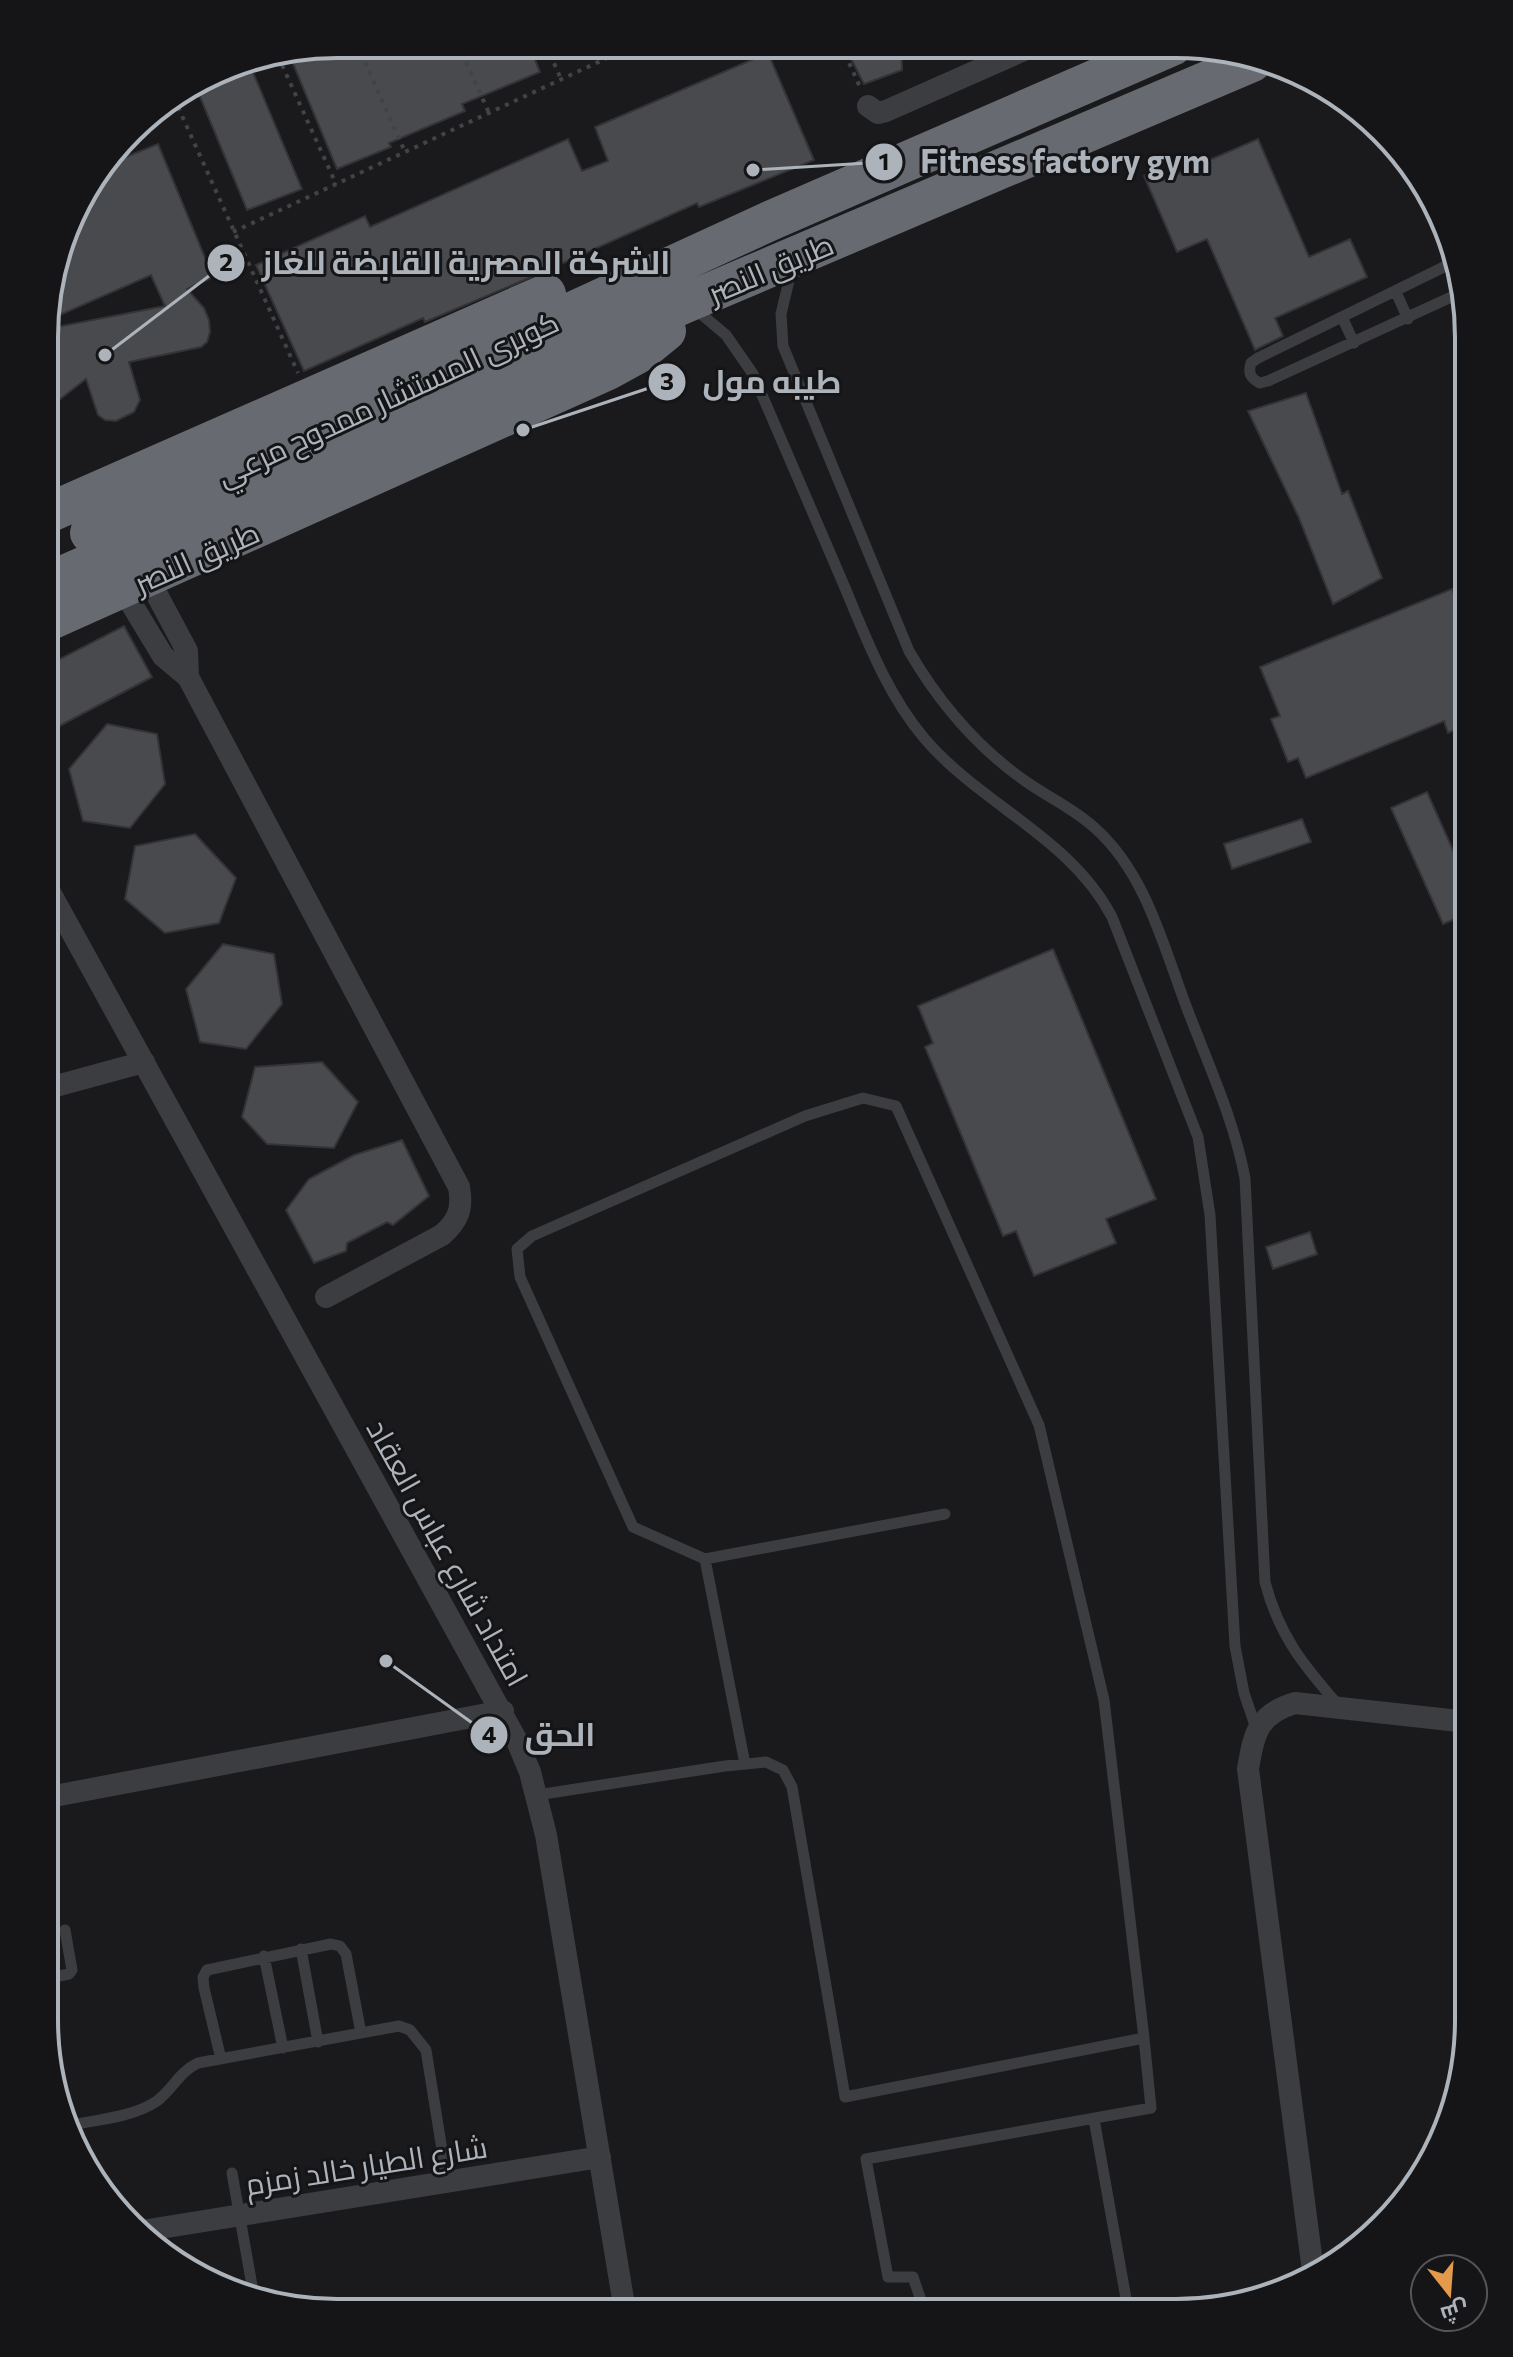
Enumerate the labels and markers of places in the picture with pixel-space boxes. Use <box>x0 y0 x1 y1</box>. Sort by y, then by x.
callout: Fitness factory gym <box>864 134 1226 190</box>
callout: الشركة المصرية القابضة للغاز <box>206 235 686 291</box>
callout: طيبه مول <box>647 354 857 410</box>
callout: الحق <box>469 1707 611 1763</box>

